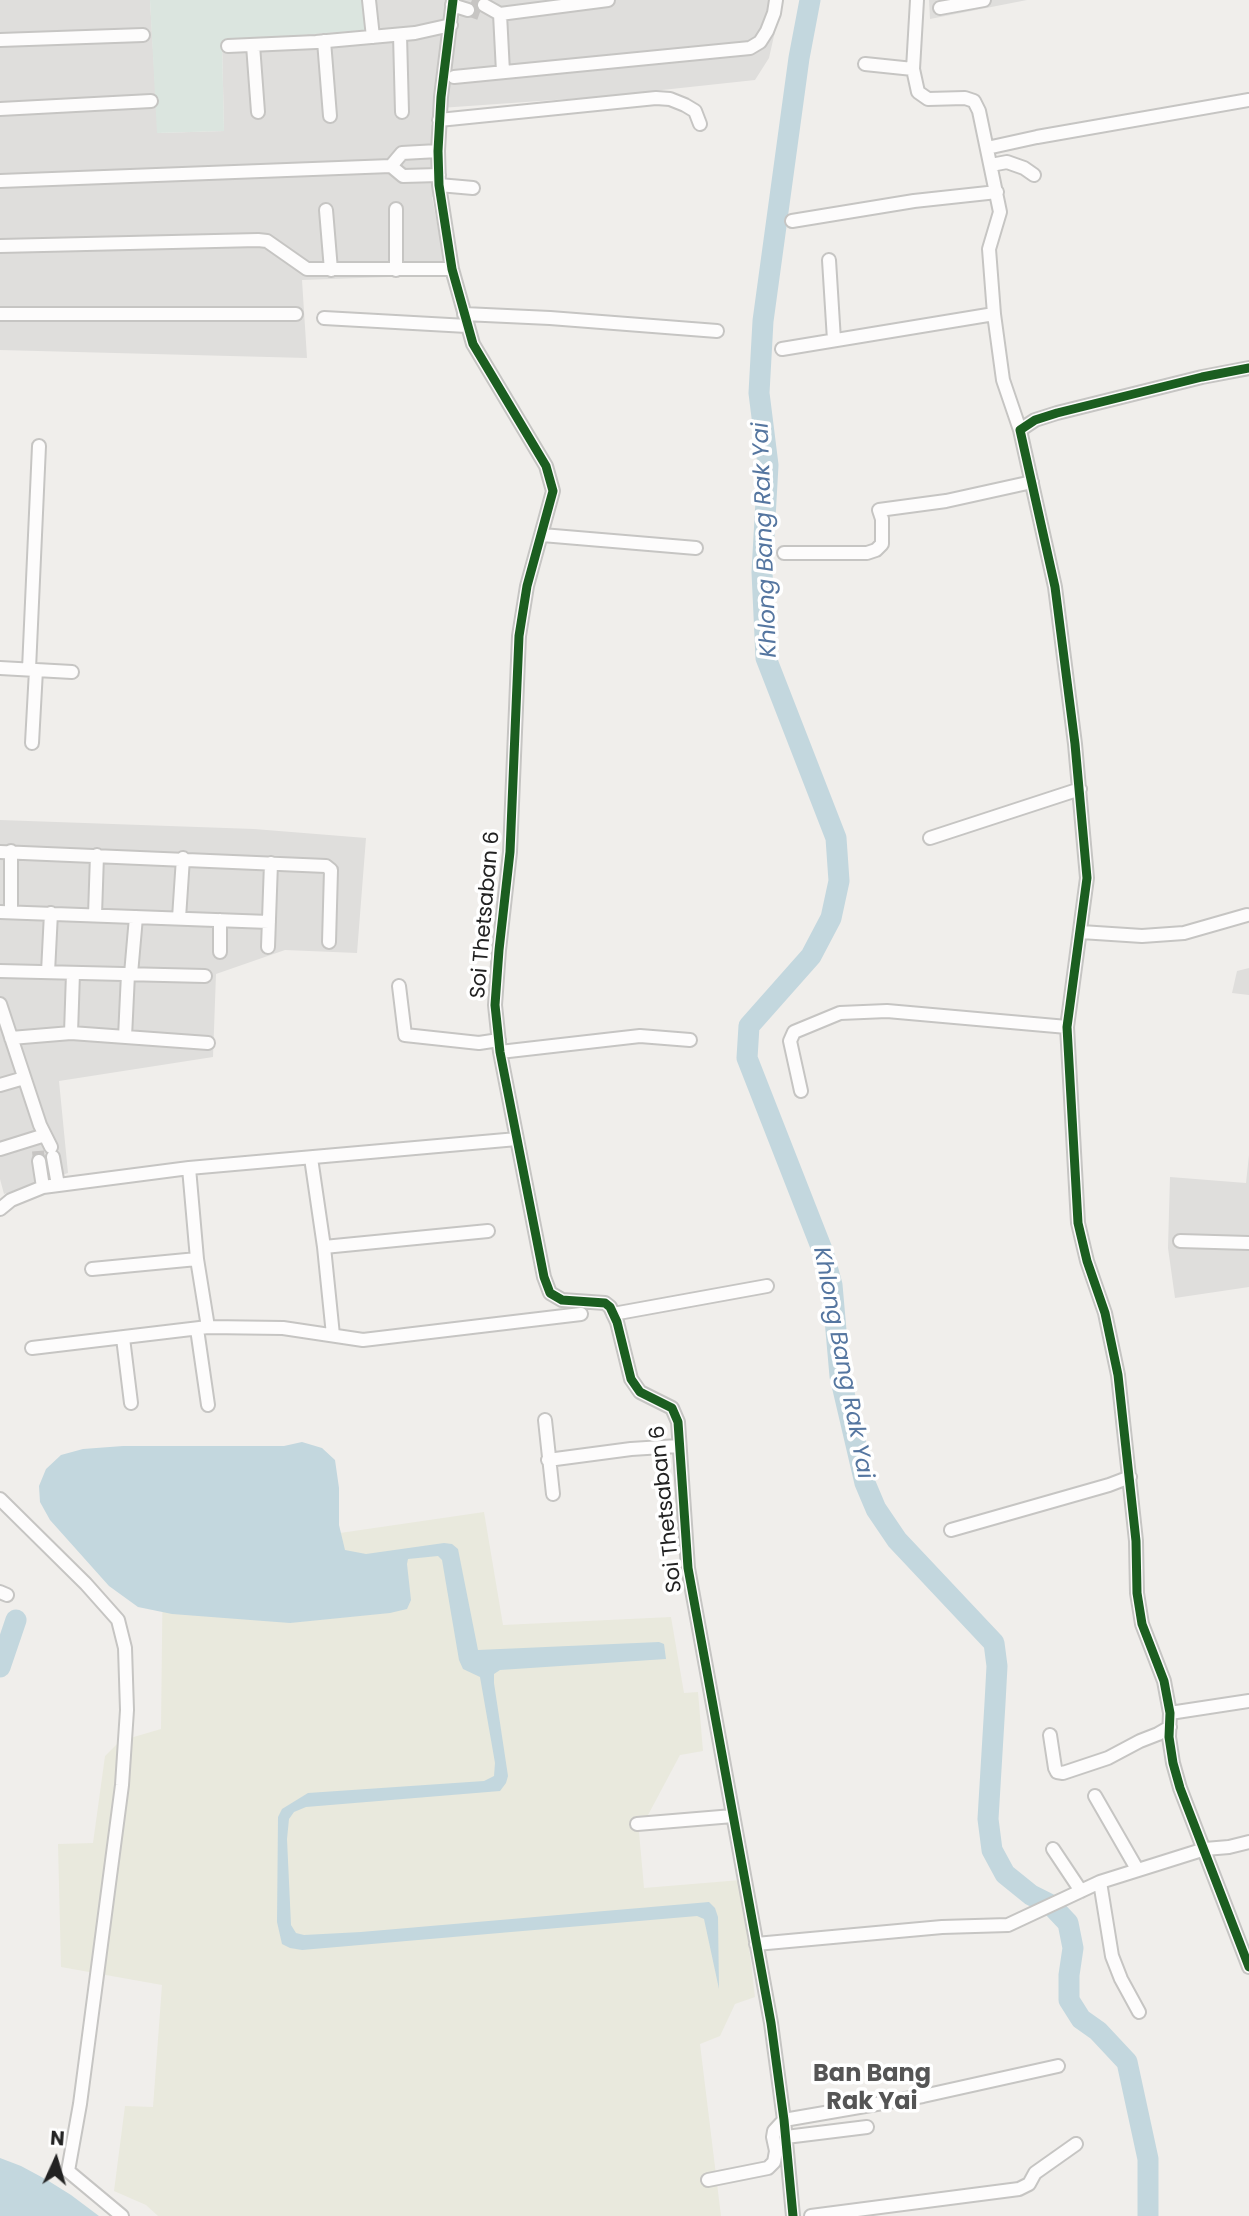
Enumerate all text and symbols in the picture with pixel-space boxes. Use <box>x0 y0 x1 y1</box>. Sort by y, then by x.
water label: Khlong Bang Rak Yai <box>748 422 784 658</box>
street label: Soi Thetsaban 6 <box>466 830 506 1000</box>
water label: Khlong Bang Rak Yai <box>806 1245 878 1481</box>
street label: Soi Thetsaban 6 <box>646 1424 688 1594</box>
district label: Ban Bang Rak Yai <box>813 2061 931 2117</box>
north arrow <box>21 2125 91 2195</box>
text: N <box>49 2125 66 2153</box>

